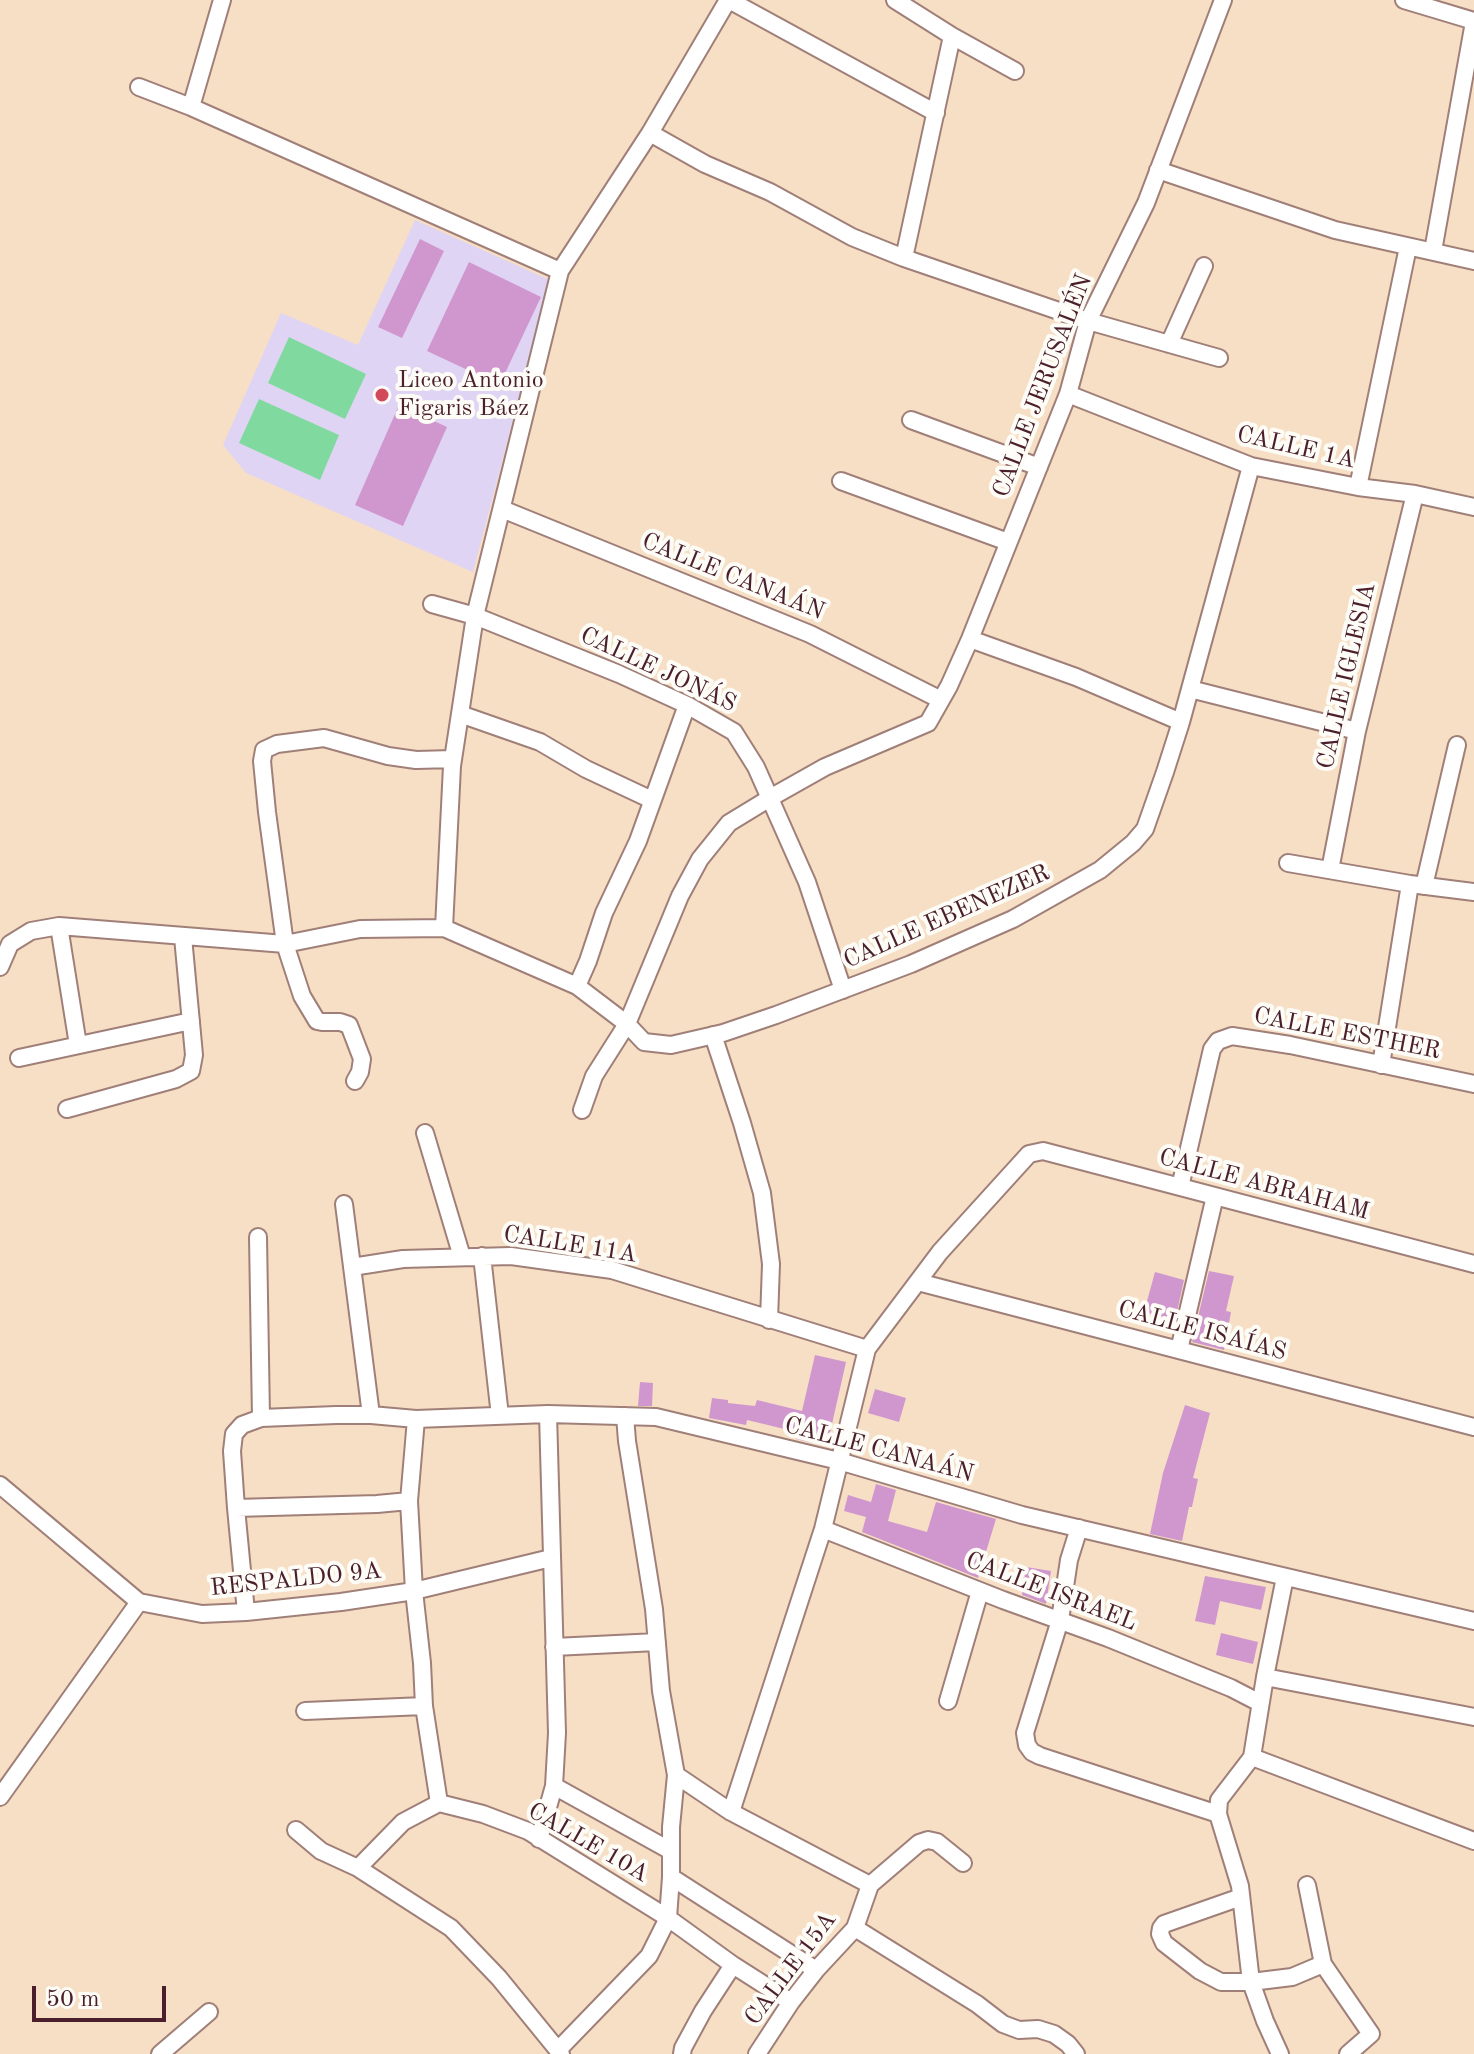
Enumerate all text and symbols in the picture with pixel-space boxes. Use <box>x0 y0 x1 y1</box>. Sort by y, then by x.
street label: CALLE JERUSALÉN <box>987 270 1099 502</box>
place label: Liceo Antonio Figaris Báez <box>398 367 544 423</box>
marker: Liceo Antonio Figaris Báez <box>373 386 391 404</box>
street label: CALLE 1A <box>1234 420 1358 476</box>
street label: CALLE CANAÁN <box>637 527 829 627</box>
street label: CALLE IGLESIA <box>1312 580 1382 772</box>
street label: CALLE JONÁS <box>575 621 741 719</box>
street label: CALLE EBENEZER <box>839 859 1055 975</box>
street label: CALLE ESTHER <box>1251 1002 1443 1066</box>
street label: CALLE ABRAHAM <box>1156 1143 1372 1227</box>
street label: CALLE 11A <box>501 1220 639 1270</box>
street label: CALLE ISAÍAS <box>1115 1295 1289 1367</box>
street label: CALLE CANAÁN <box>781 1411 977 1489</box>
street label: CALLE ISRAEL <box>961 1546 1141 1638</box>
street label: RESPALDO 9A <box>209 1557 383 1603</box>
street label: CALLE 10A <box>522 1797 654 1889</box>
street label: CALLE 15A <box>739 1907 843 2031</box>
scale bar <box>36 1970 170 2020</box>
text: 50 m <box>46 1988 100 2012</box>

